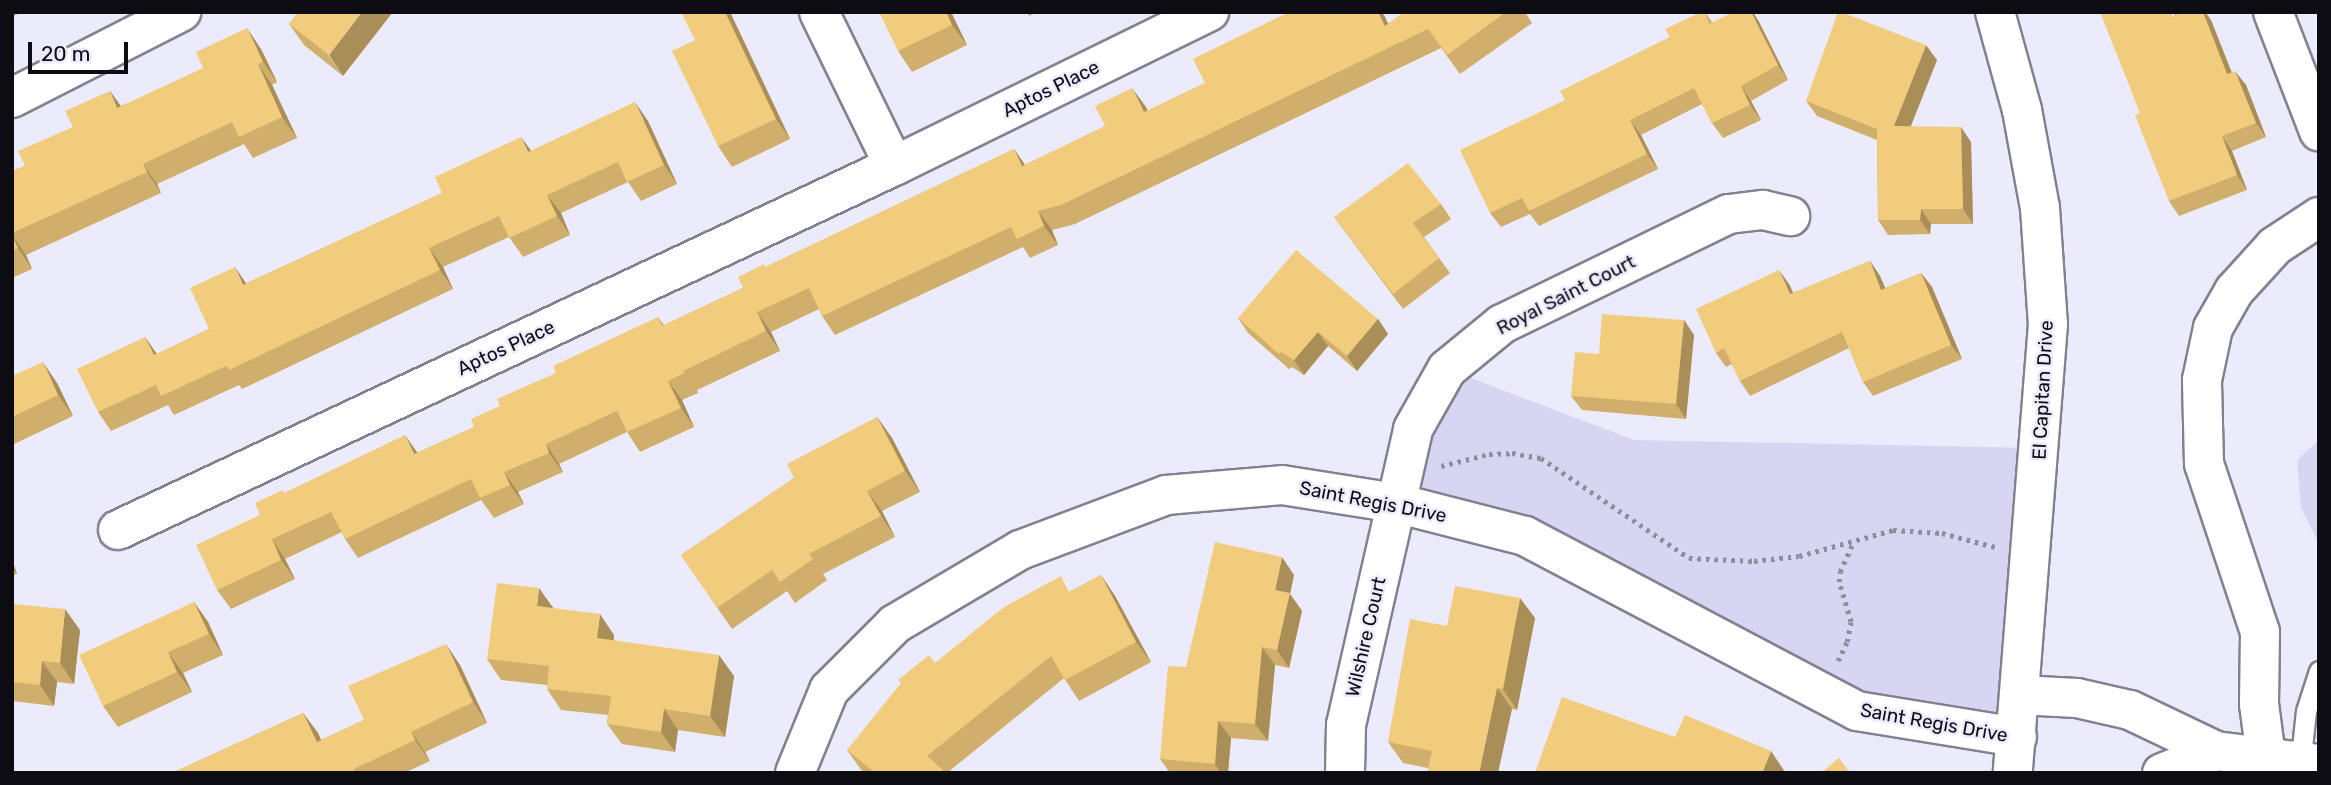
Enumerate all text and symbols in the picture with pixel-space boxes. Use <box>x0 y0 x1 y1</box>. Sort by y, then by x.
scale bar <box>32 28 131 72</box>
text: 20 m <box>41 41 90 66</box>
street label: Aptos Place <box>999 56 1103 122</box>
street label: Royal Saint Court <box>1493 250 1639 340</box>
street label: Aptos Place <box>454 315 558 381</box>
street label: El Capitan Drive <box>2028 320 2058 460</box>
street label: Saint Regis Drive <box>1298 477 1448 527</box>
street label: Wilshire Court <box>1341 575 1391 699</box>
street label: Saint Regis Drive <box>1858 699 2010 747</box>

